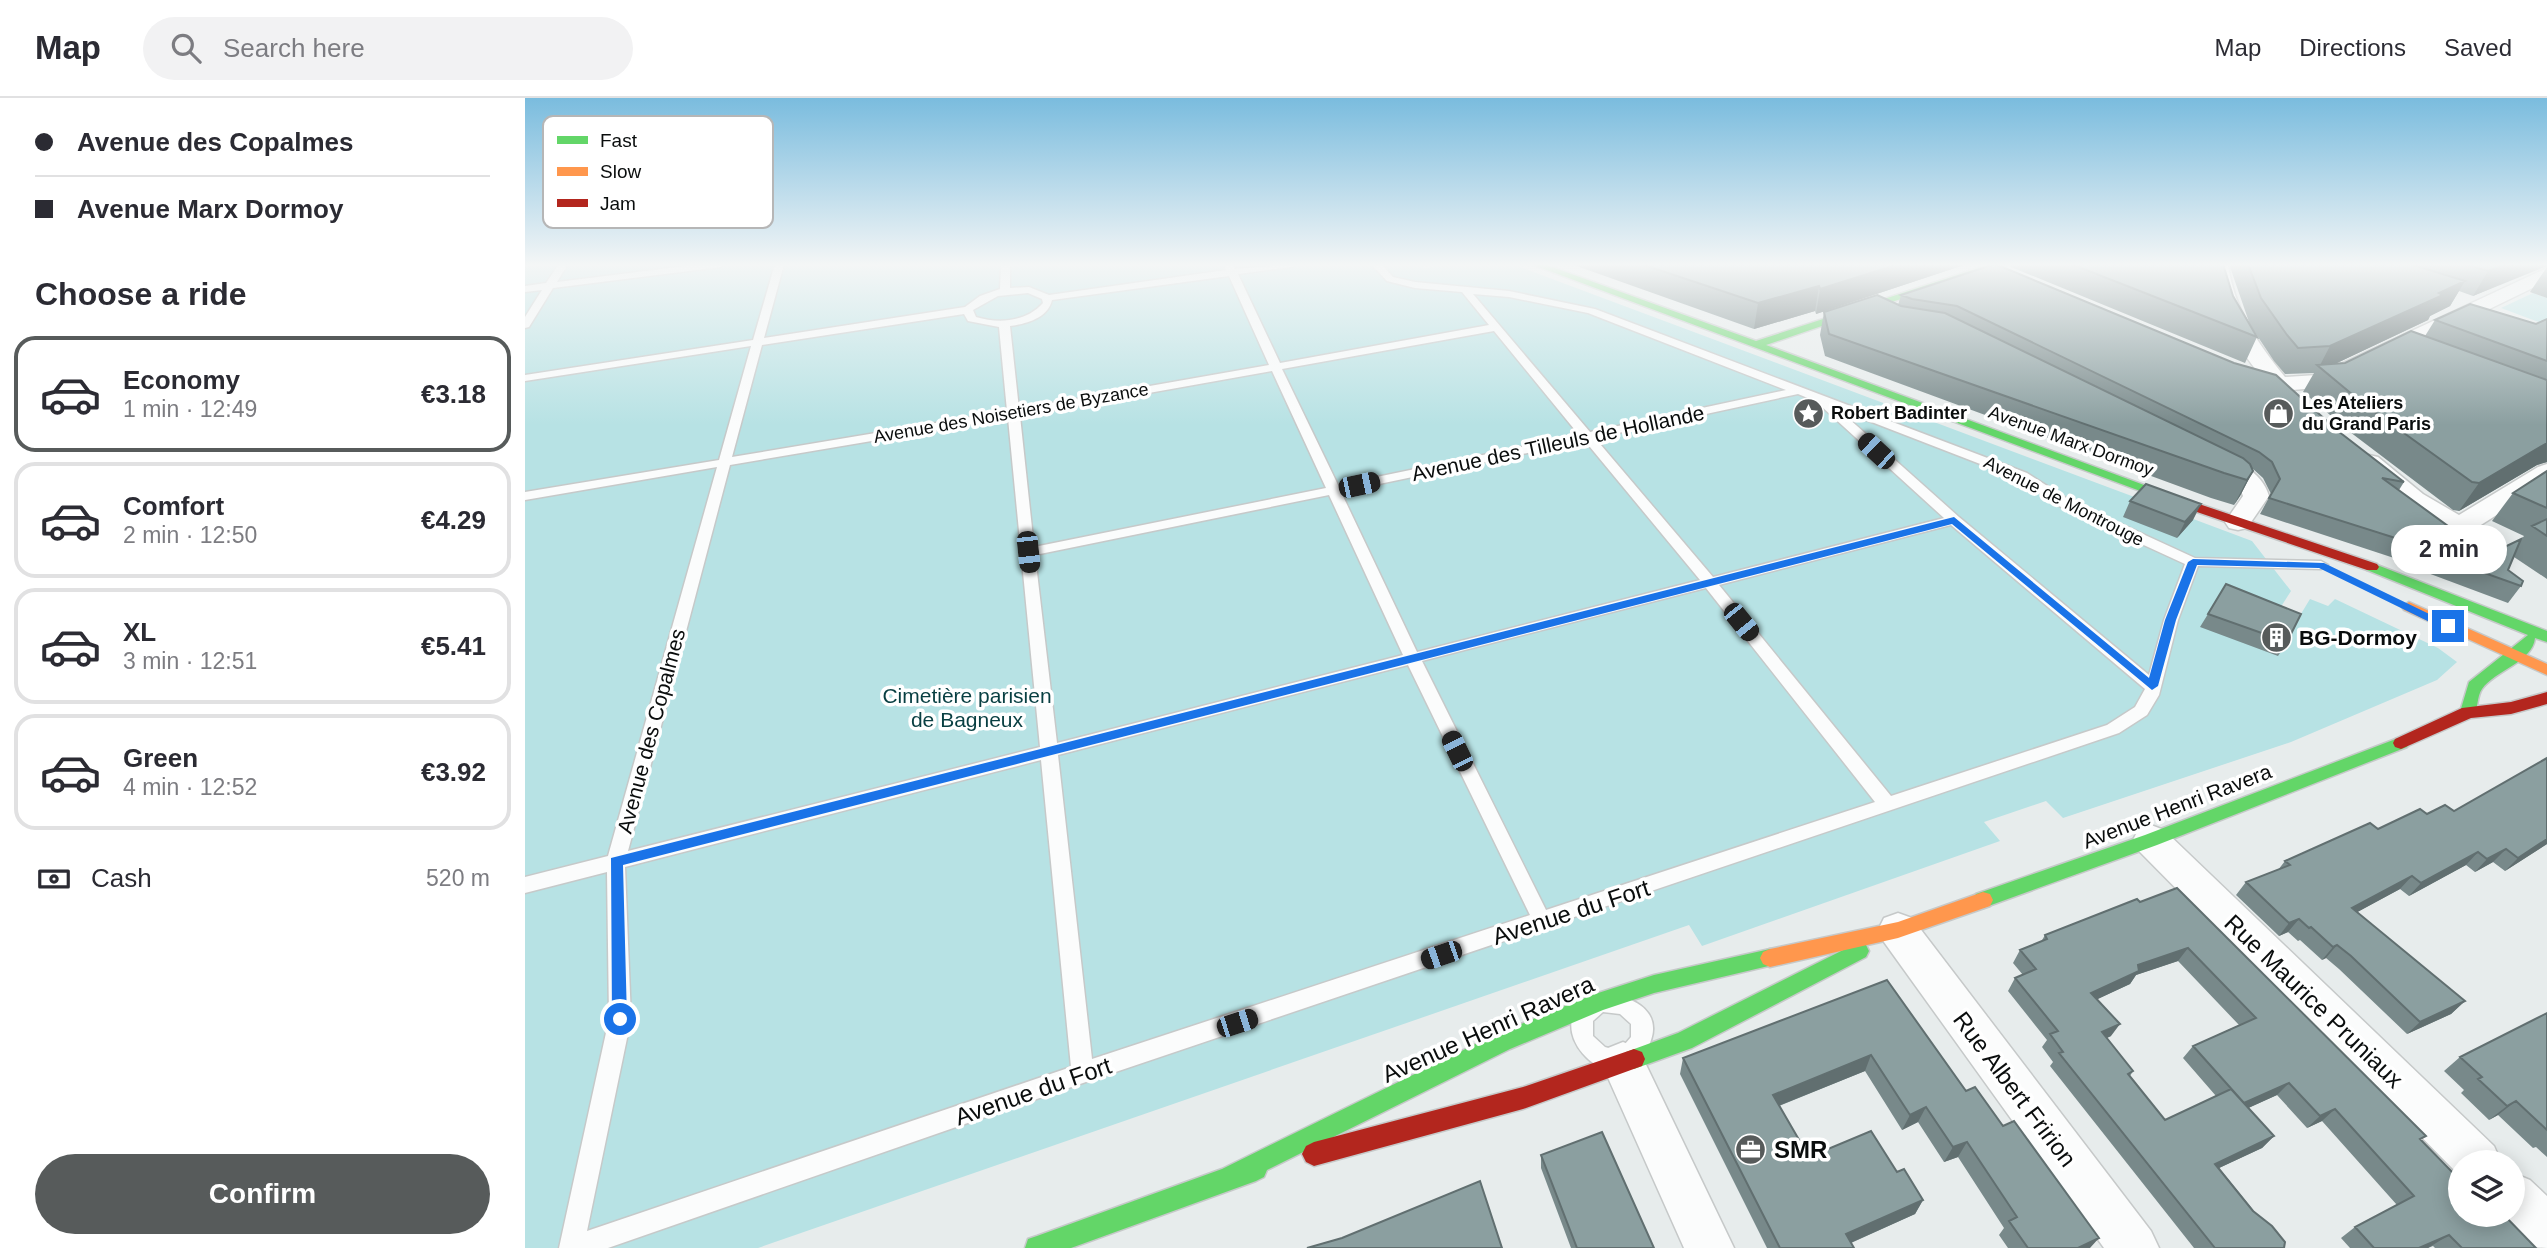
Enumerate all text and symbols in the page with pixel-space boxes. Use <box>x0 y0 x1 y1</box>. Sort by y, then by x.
search box <box>143 17 633 80</box>
text: Map <box>35 29 101 66</box>
icon: search <box>167 29 205 67</box>
text: Search here <box>223 33 365 63</box>
text: Map <box>2215 34 2261 61</box>
text: Directions <box>2299 34 2406 61</box>
text: Saved <box>2444 34 2512 61</box>
legend <box>543 116 773 228</box>
text: Avenue des Copalmes <box>77 127 353 157</box>
text: Fast <box>600 130 638 151</box>
text: Slow <box>600 161 641 182</box>
text: Jam <box>600 193 636 214</box>
text: Avenue Marx Dormoy <box>77 194 343 224</box>
text: Choose a ride <box>35 276 247 312</box>
icon: car <box>39 363 102 426</box>
text: Economy <box>123 365 240 395</box>
text: €3.18 <box>421 379 486 409</box>
street label: Avenue des Noisetiers de Byzance <box>872 379 1150 447</box>
place label: Les Ateliers du Grand Paris <box>2302 393 2431 434</box>
text: 1 min · 12:49 <box>123 396 257 422</box>
place icon: Robert Badinter <box>1791 396 1825 430</box>
shop icon: Les Ateliers du Grand Paris <box>2262 396 2296 430</box>
street label: Avenue des Tilleuls de Hollande <box>1410 401 1706 485</box>
street label: Avenue Marx Dormoy <box>1986 402 2156 480</box>
place label: Robert Badinter <box>1831 403 1967 423</box>
car <box>1854 429 1899 473</box>
street label: Avenue de Montrouge <box>1981 452 2147 550</box>
car <box>1337 470 1382 500</box>
icon: car <box>39 489 102 552</box>
text: Comfort <box>123 491 224 521</box>
text: €4.29 <box>421 505 486 535</box>
text: 2 min · 12:50 <box>123 522 257 548</box>
callout: 2 min <box>2390 524 2506 574</box>
car <box>1016 530 1041 574</box>
text: 2 min <box>2419 536 2479 562</box>
car <box>1720 599 1763 645</box>
route end <box>2432 610 2464 642</box>
icon: car <box>39 615 102 678</box>
text: XL <box>123 617 156 647</box>
building icon: BG-Dormoy <box>2259 620 2293 654</box>
street label: Avenue des Copalmes <box>613 626 689 836</box>
place label: BG-Dormoy <box>2299 626 2417 649</box>
text: €5.41 <box>421 631 486 661</box>
text: 3 min · 12:51 <box>123 648 257 674</box>
park label: Cimetière parisien de Bagneux <box>882 684 1052 731</box>
car <box>1439 728 1476 774</box>
icon: car <box>39 741 102 804</box>
text: Green <box>123 743 198 773</box>
text: €3.92 <box>421 757 486 787</box>
street label: Avenue Henri Ravera <box>2079 759 2275 853</box>
text: 4 min · 12:52 <box>123 774 257 800</box>
icon: cash <box>35 860 73 898</box>
text: Cash <box>91 863 152 893</box>
text: 520 m <box>426 865 490 891</box>
street label: Avenue du Fort <box>1489 874 1653 950</box>
street label: Rue Maurice Pruniaux <box>2219 909 2409 1093</box>
car <box>1418 938 1465 972</box>
street label: Avenue Henri Ravera <box>1378 970 1599 1088</box>
route start <box>604 1003 636 1035</box>
street label: Rue Albert Fririon <box>1948 1006 2082 1172</box>
car <box>1214 1007 1261 1039</box>
street label: Avenue du Fort <box>951 1051 1115 1130</box>
office icon: SMR <box>1734 1132 1768 1166</box>
place label: SMR <box>1774 1136 1827 1163</box>
map controls <box>2448 1150 2525 1227</box>
button: layers <box>2448 1150 2525 1227</box>
button: Confirm <box>35 1154 490 1234</box>

